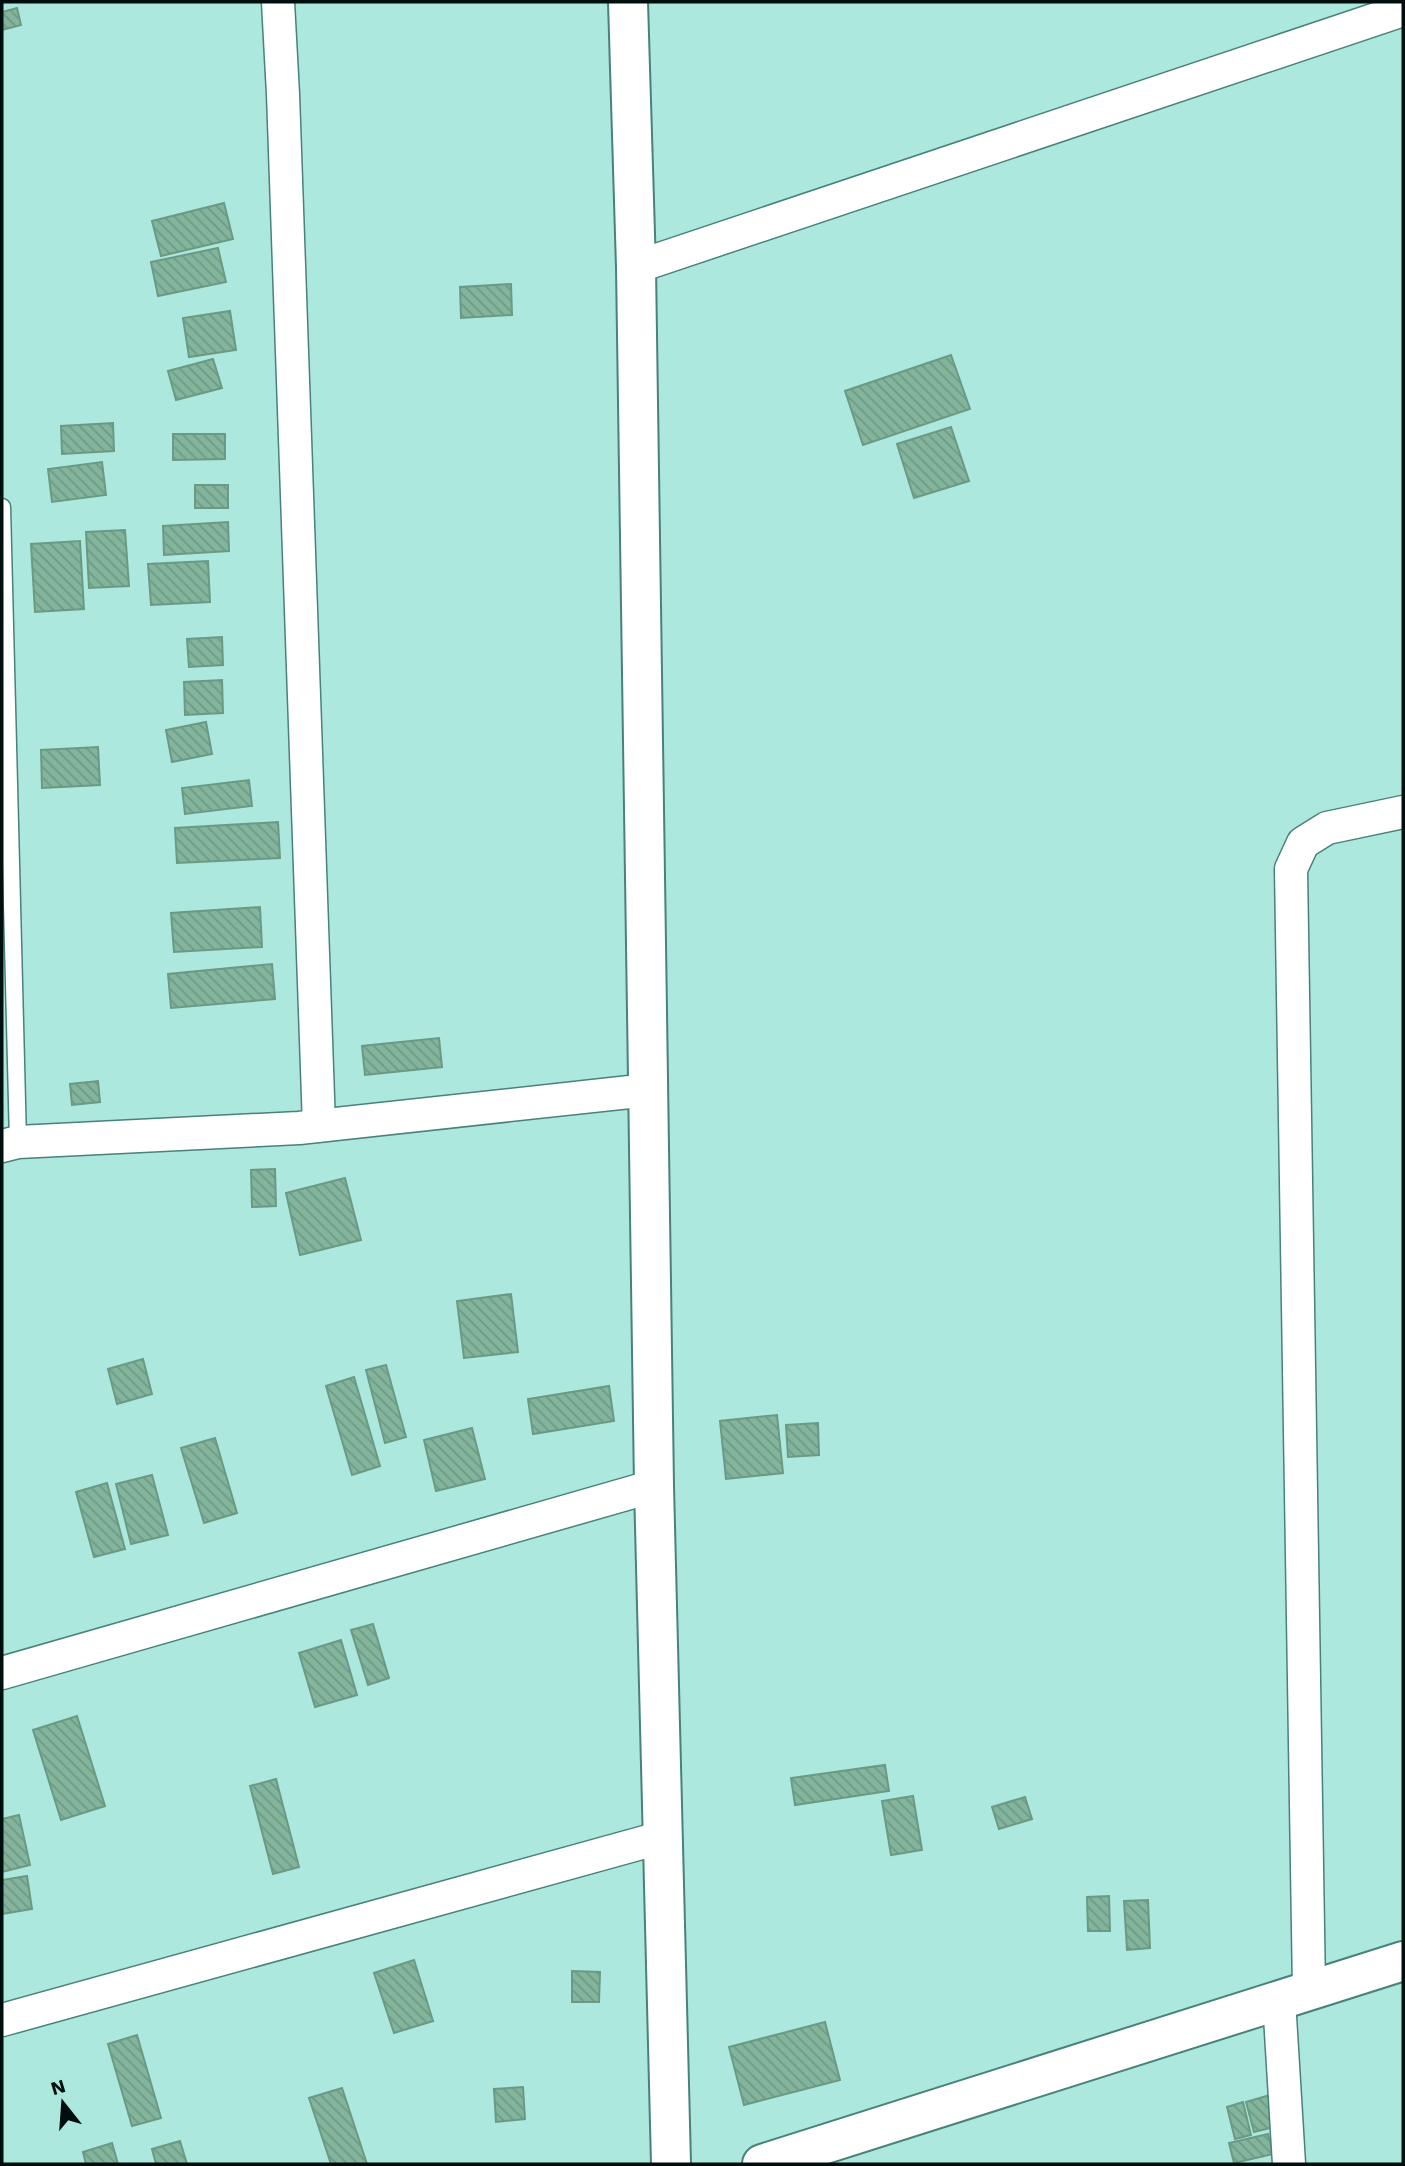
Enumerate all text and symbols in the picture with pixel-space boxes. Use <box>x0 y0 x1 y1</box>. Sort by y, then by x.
north arrow <box>28 2068 98 2138</box>
text: N <box>48 2074 68 2100</box>

